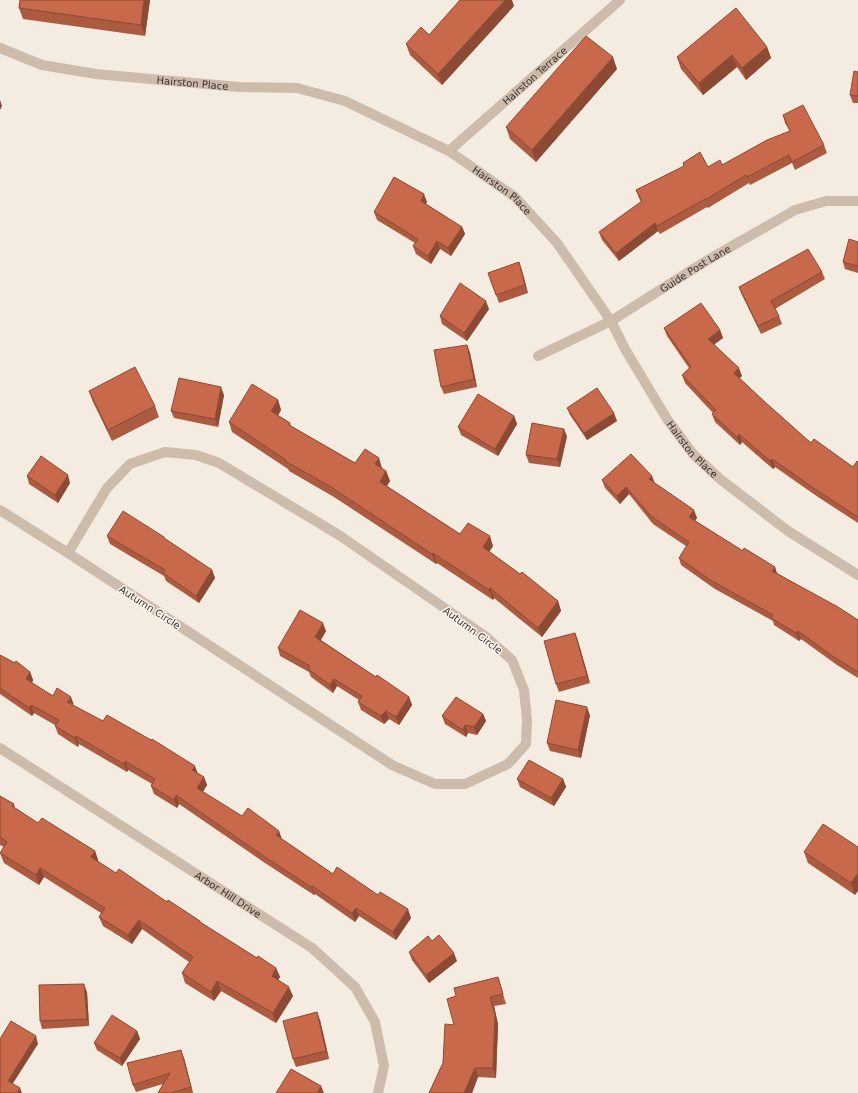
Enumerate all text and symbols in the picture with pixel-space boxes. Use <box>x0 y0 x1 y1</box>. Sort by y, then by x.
street label: Hairston Terrace <box>500 45 569 107</box>
street label: Hairston Place <box>156 75 229 92</box>
street label: Hairston Place <box>470 164 533 217</box>
street label: Guide Post Lane <box>658 243 733 295</box>
street label: Hairston Place <box>664 419 720 480</box>
street label: Autumn Circle <box>117 584 182 631</box>
street label: Autumn Circle <box>441 605 504 656</box>
street label: Arbor Hill Drive <box>193 869 263 920</box>

